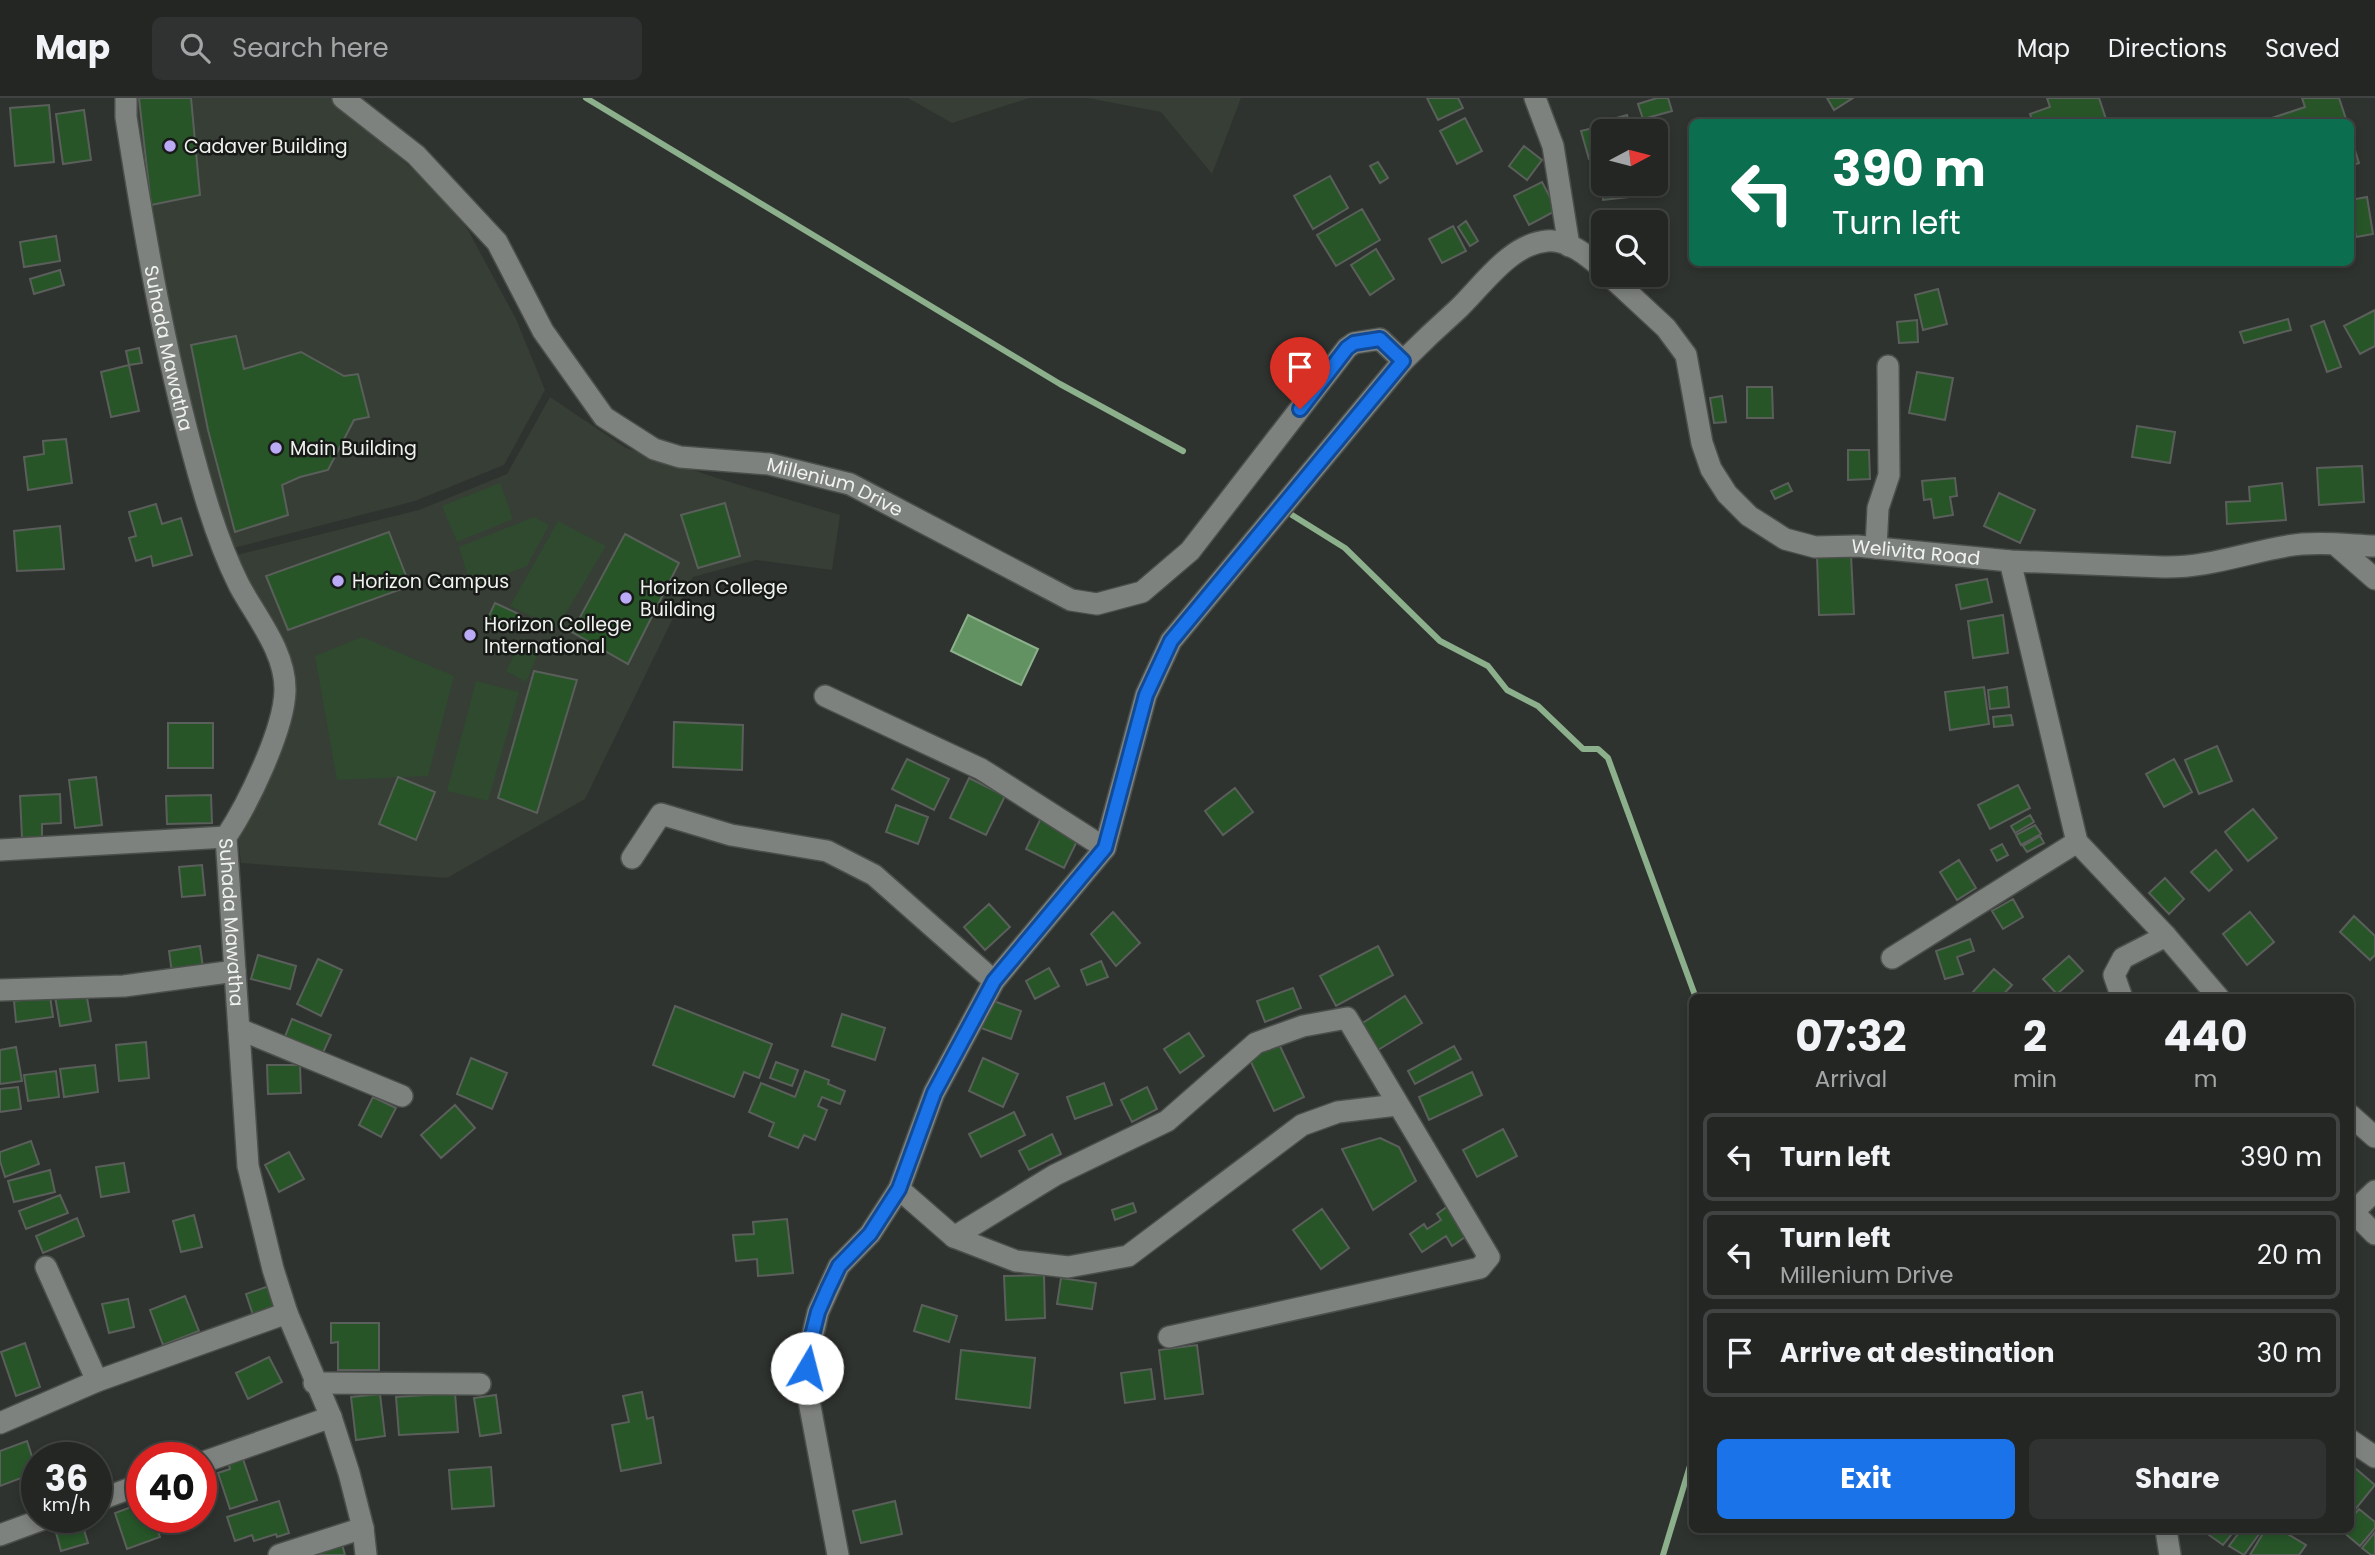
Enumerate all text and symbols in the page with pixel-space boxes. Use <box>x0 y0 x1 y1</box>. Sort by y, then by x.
search box <box>152 17 642 80</box>
text: Map <box>35 24 110 71</box>
icon: search <box>176 29 214 67</box>
text: Search here <box>232 30 389 66</box>
text: Map <box>2017 32 2070 65</box>
text: Directions <box>2108 32 2227 65</box>
text: Saved <box>2265 32 2340 65</box>
north arrow <box>1591 119 1668 196</box>
map controls <box>1591 119 1668 287</box>
place label: Cadaver Building <box>184 133 347 160</box>
text: 390 m <box>1832 135 1986 203</box>
marker: Cadaver Building <box>162 138 178 154</box>
icon: left <box>1717 147 1808 238</box>
text: Turn left <box>1832 200 1961 245</box>
button: search <box>1591 210 1668 287</box>
street label: Suhada Mawatha <box>137 263 199 434</box>
pin <box>1270 337 1330 409</box>
icon: arrive <box>1281 348 1319 386</box>
place label: Main Building <box>290 435 417 462</box>
marker: Main Building <box>268 440 284 456</box>
street label: Millenium Drive <box>764 451 908 524</box>
street label: Welivita Road <box>1850 533 1981 572</box>
place label: Horizon Campus <box>352 568 509 595</box>
marker: Horizon Campus <box>330 573 346 589</box>
place label: Horizon College Building <box>640 574 788 623</box>
marker: Horizon College Building <box>618 590 634 606</box>
place label: Horizon College International <box>484 611 632 660</box>
marker: Horizon College International <box>462 627 478 643</box>
street label: Suhada Mawatha <box>212 837 250 1007</box>
text: 07:32 <box>1795 1007 1907 1066</box>
text: 2 <box>2023 1007 2047 1066</box>
text: 440 <box>2163 1007 2248 1066</box>
text: Arrival <box>1815 1063 1887 1095</box>
text: min <box>2013 1063 2057 1095</box>
text: m <box>2194 1063 2217 1095</box>
icon: left <box>1721 1138 1759 1176</box>
text: Turn left <box>1780 1139 1891 1175</box>
text: 390 m <box>2240 1139 2322 1175</box>
text: Turn left <box>1780 1220 1891 1256</box>
icon: left <box>1721 1236 1759 1274</box>
text: 20 m <box>2257 1237 2322 1273</box>
text: Millenium Drive <box>1780 1259 1954 1291</box>
position arrow <box>770 1331 844 1405</box>
icon: arrive <box>1721 1334 1759 1372</box>
text: Arrive at destination <box>1780 1335 2055 1371</box>
text: 30 m <box>2257 1335 2322 1371</box>
button: Exit <box>1717 1439 2015 1519</box>
button: Share <box>2029 1439 2326 1519</box>
speed limit sign: 40 <box>126 1442 217 1533</box>
text: 36 <box>45 1454 88 1503</box>
text: km/h <box>43 1492 90 1517</box>

